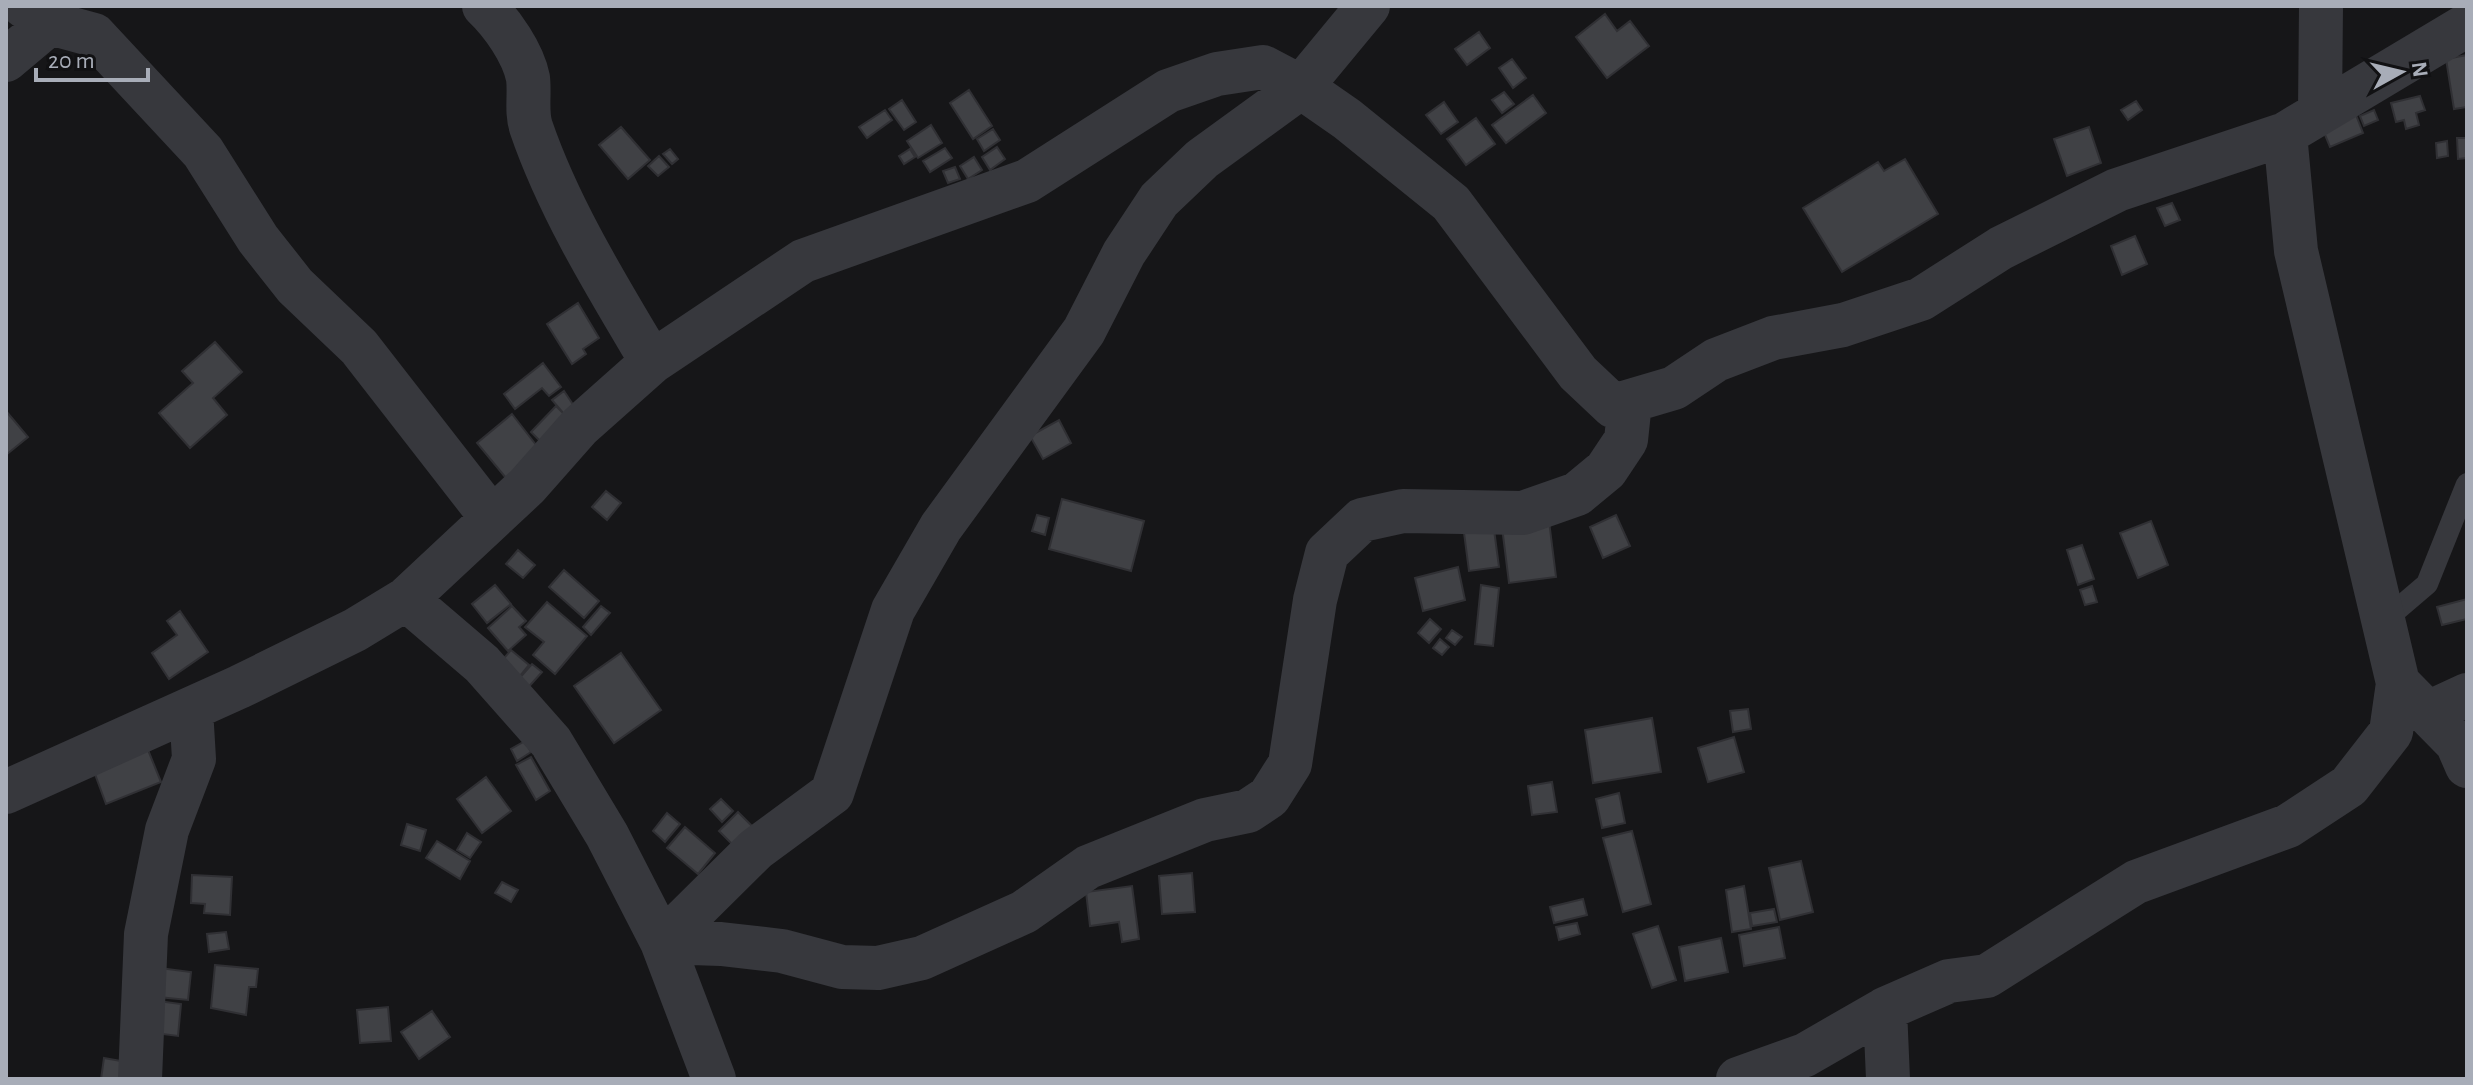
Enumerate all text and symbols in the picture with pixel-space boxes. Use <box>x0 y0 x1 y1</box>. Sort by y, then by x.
scale bar <box>36 32 148 82</box>
north arrow <box>2361 32 2441 112</box>
text: 20 m <box>48 49 95 73</box>
text: N <box>2408 60 2432 78</box>

